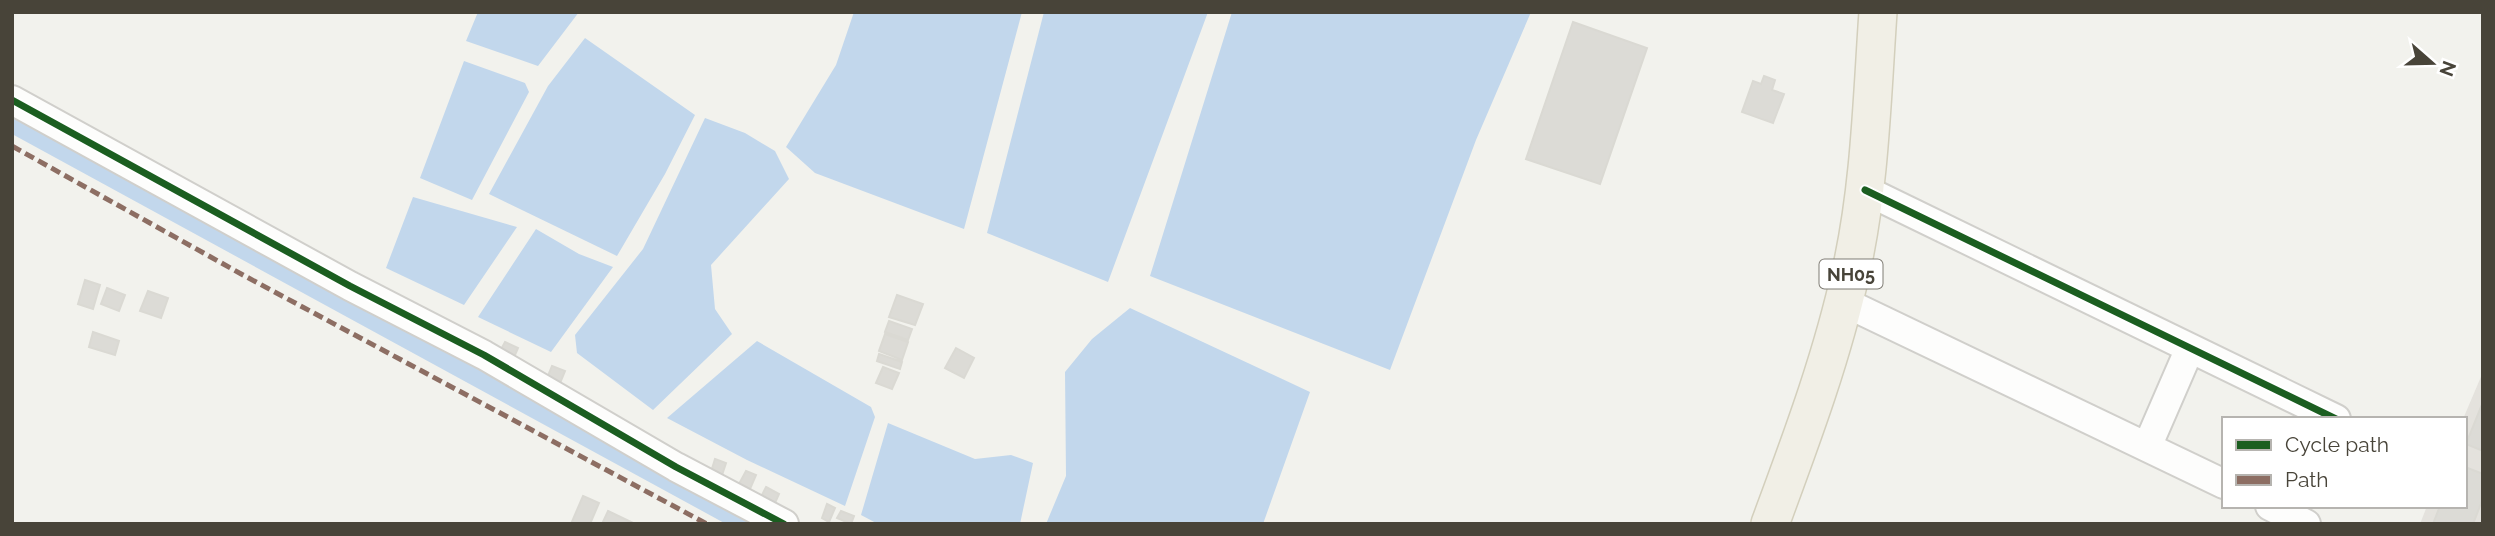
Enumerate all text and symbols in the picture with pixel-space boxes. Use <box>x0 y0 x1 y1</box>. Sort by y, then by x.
north arrow <box>2397 28 2467 98</box>
text: N <box>2435 58 2461 79</box>
road number: NH05 <box>1820 260 1882 288</box>
legend <box>2222 417 2467 508</box>
text: Cycle path <box>2285 432 2389 457</box>
text: Path <box>2285 467 2329 492</box>

